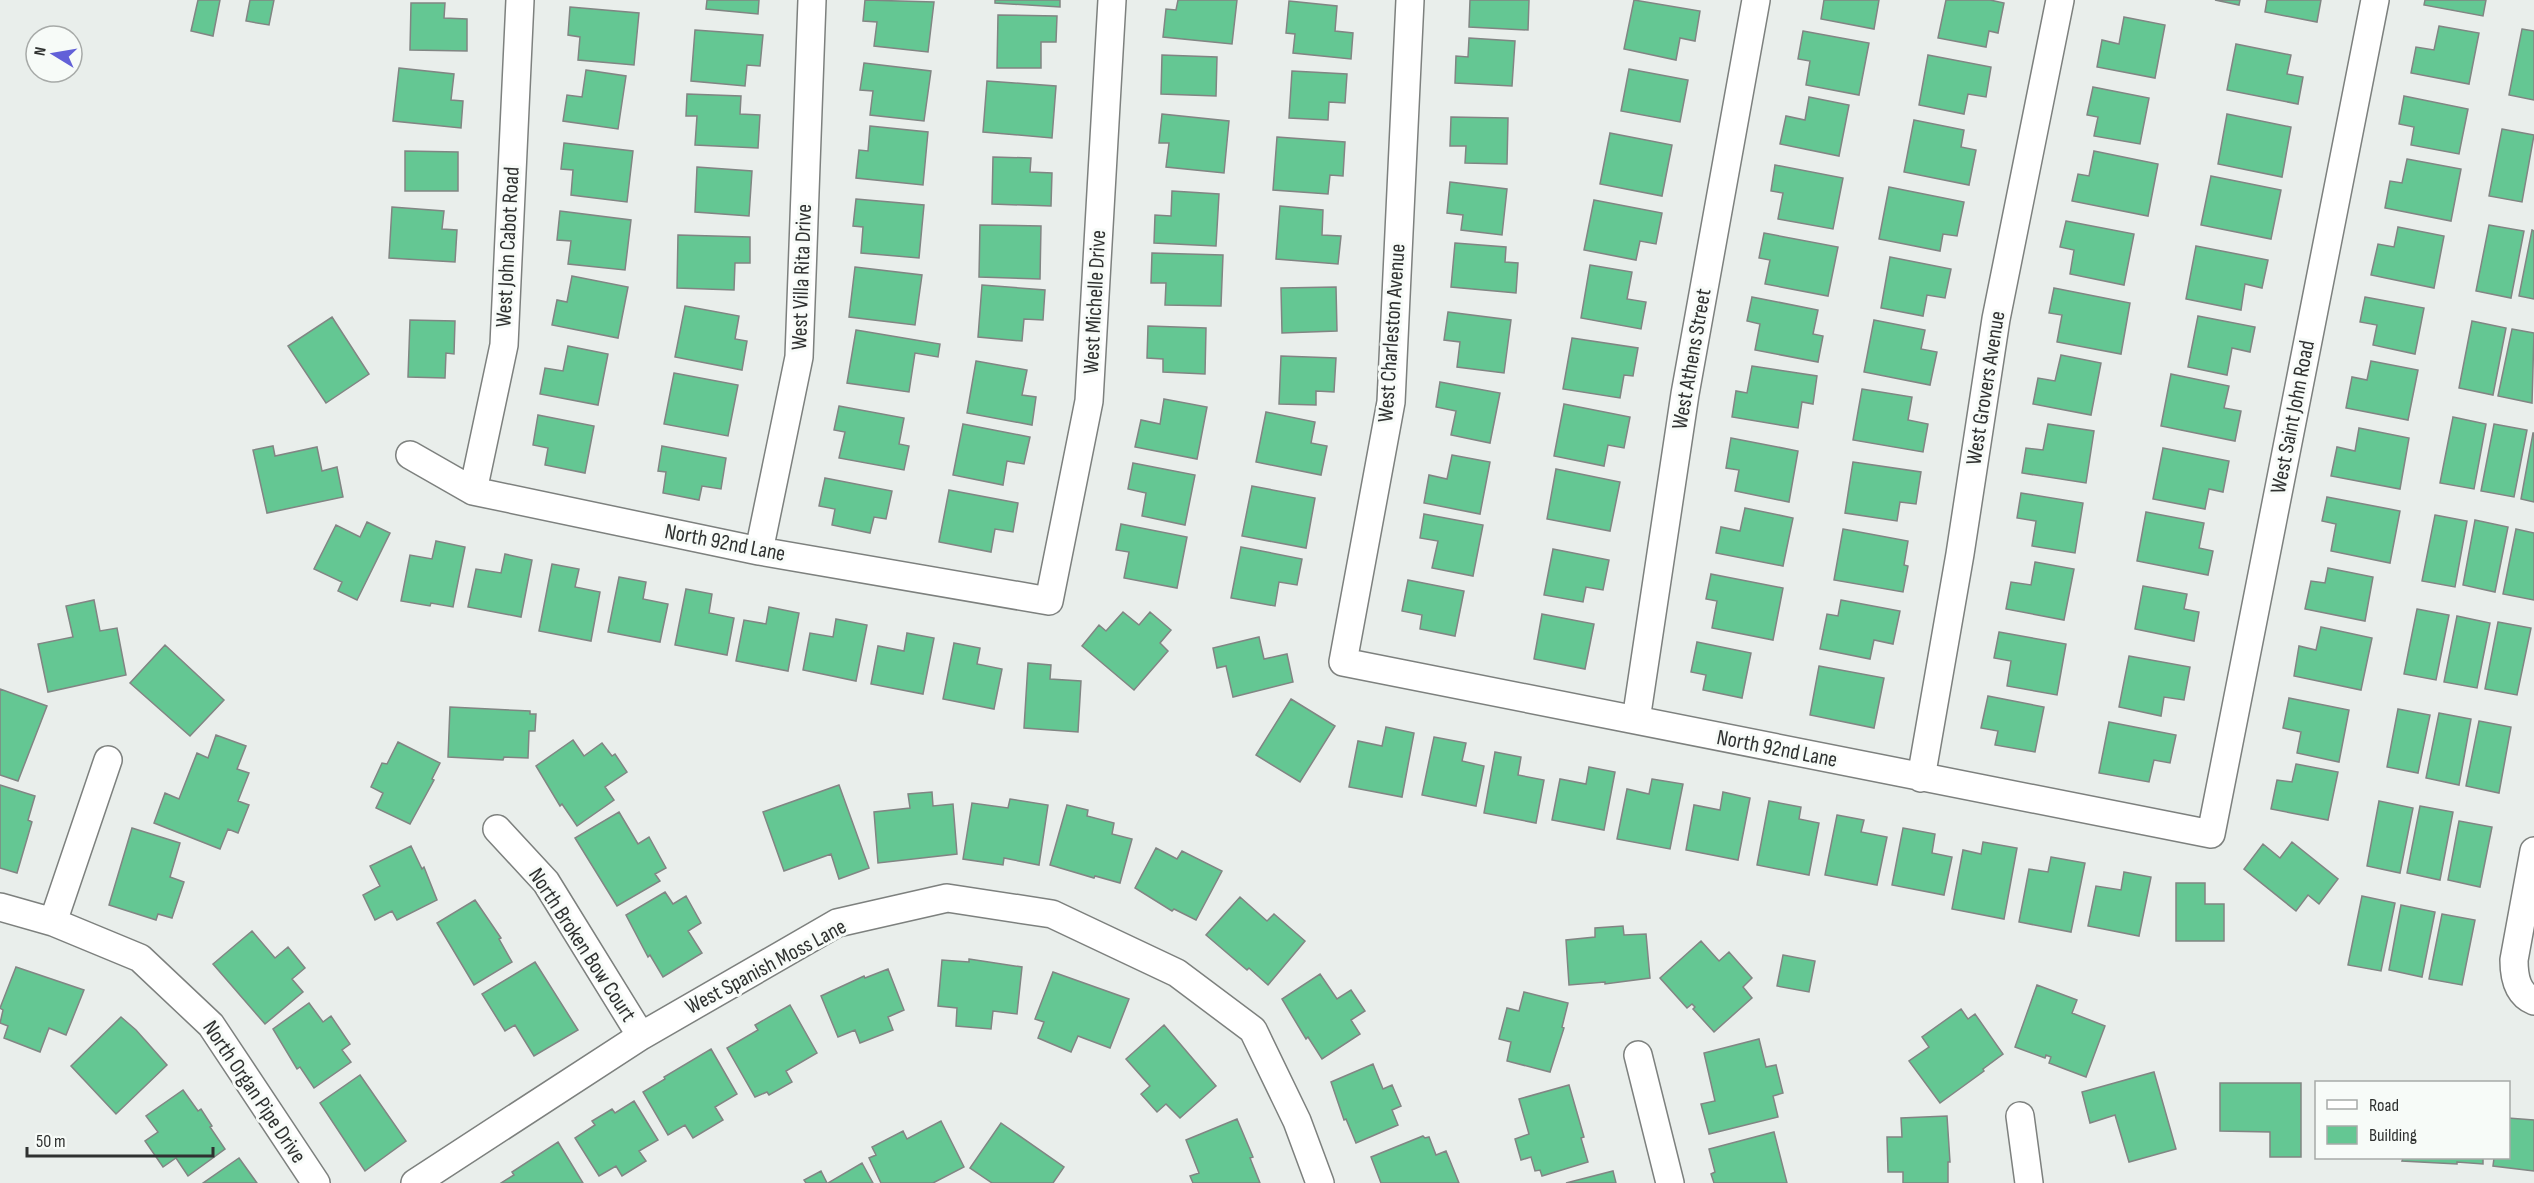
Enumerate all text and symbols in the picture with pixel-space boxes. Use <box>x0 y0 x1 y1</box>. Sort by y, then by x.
north arrow <box>24 24 84 84</box>
text: N <box>31 45 51 57</box>
street label: West John Cabot Road <box>490 166 526 328</box>
street label: West Villa Rita Drive <box>786 203 818 351</box>
street label: West Michelle Drive <box>1078 229 1112 375</box>
street label: West Charleston Avenue <box>1372 243 1412 423</box>
street label: West Athens Street <box>1666 286 1718 432</box>
street label: West Grovers Avenue <box>1961 309 2011 467</box>
street label: West Saint John Road <box>2265 338 2321 496</box>
street label: North 92nd Lane <box>662 518 788 568</box>
street label: North 92nd Lane <box>1714 724 1840 774</box>
street label: North Broken Bow Court <box>522 863 642 1027</box>
street label: West Spanish Moss Lane <box>681 913 851 1021</box>
street label: North Organ Pipe Drive <box>196 1016 312 1168</box>
legend <box>2315 1081 2510 1159</box>
text: Road <box>2369 1095 2399 1116</box>
scale bar <box>27 1120 213 1158</box>
text: Building <box>2369 1125 2417 1146</box>
text: 50 m <box>36 1131 66 1152</box>

